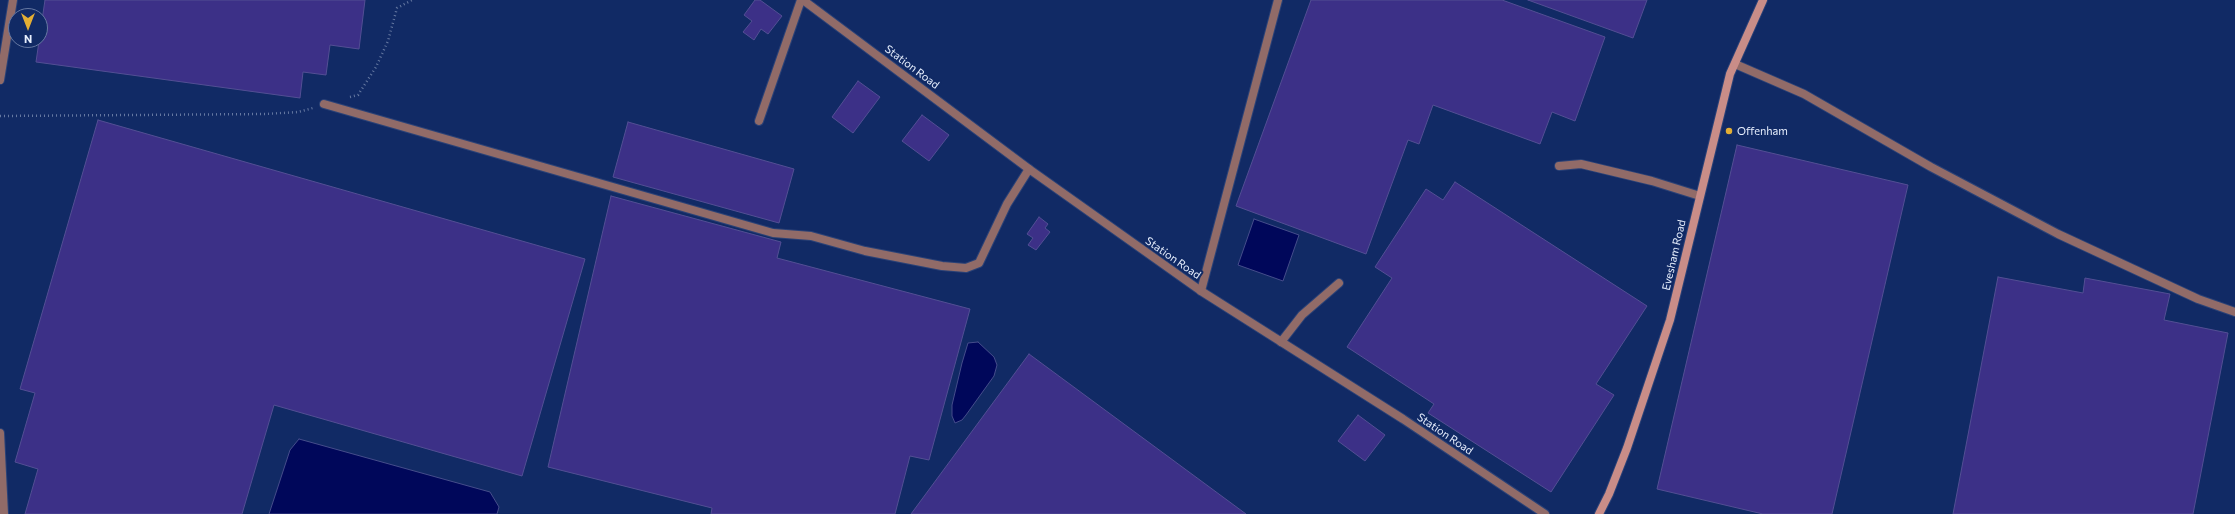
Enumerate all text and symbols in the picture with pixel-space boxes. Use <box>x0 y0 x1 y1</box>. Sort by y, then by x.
north arrow <box>8 8 48 48</box>
text: N <box>24 33 32 46</box>
street label: Station Road <box>882 42 942 92</box>
place label: Offenham <box>1737 124 1788 138</box>
marker: Offenham <box>1724 126 1734 136</box>
street label: Evesham Road <box>1659 218 1689 292</box>
street label: Station Road <box>1143 234 1203 282</box>
street label: Station Road <box>1415 410 1475 458</box>

